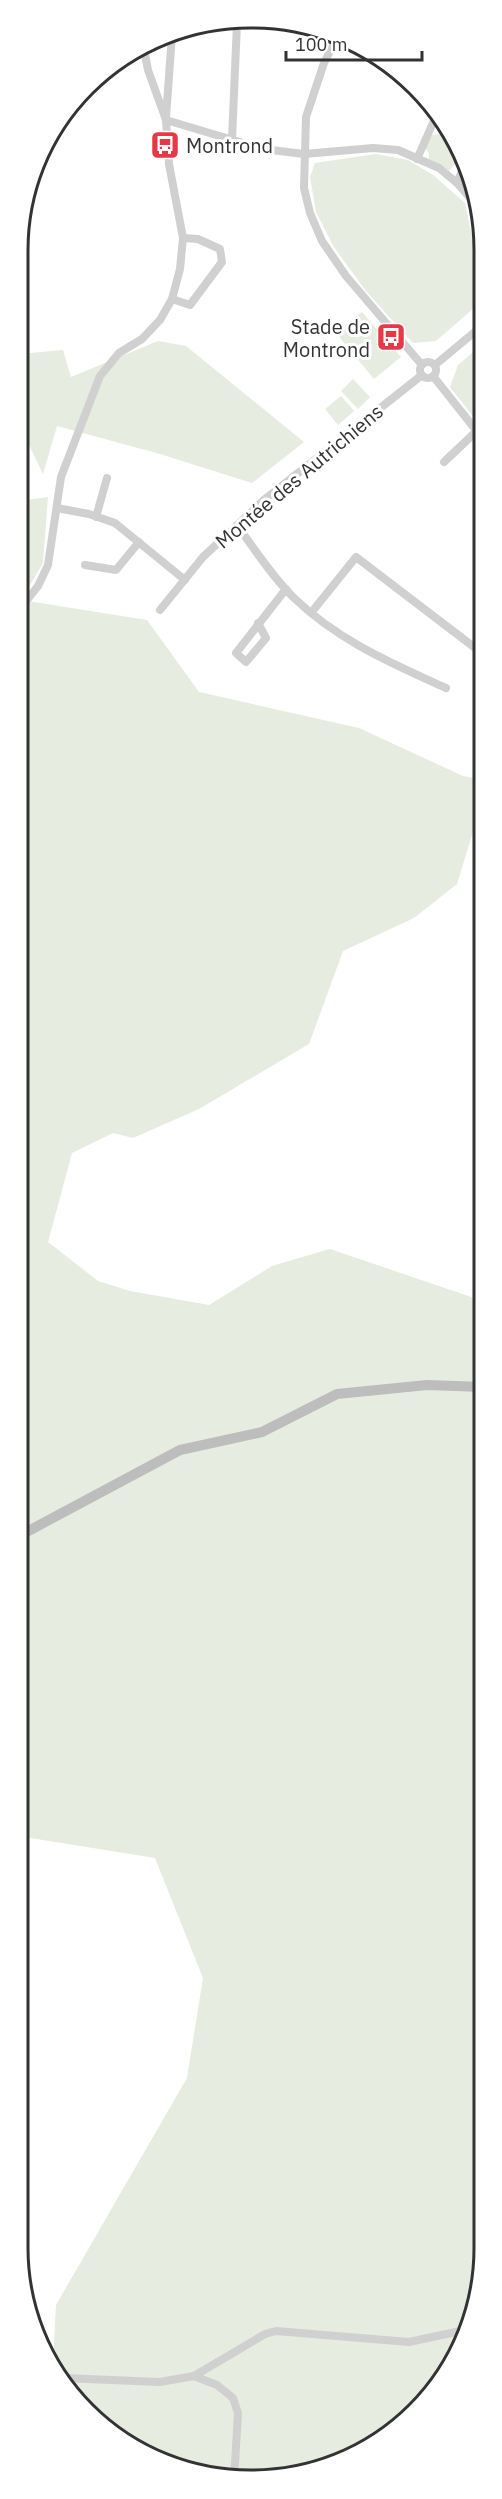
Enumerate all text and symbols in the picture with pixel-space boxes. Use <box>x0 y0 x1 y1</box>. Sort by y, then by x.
scale bar <box>286 24 422 62</box>
text: 100 m <box>295 33 347 56</box>
bus stop icon: Montrond <box>149 129 181 161</box>
place label: Montrond <box>186 132 273 159</box>
place label: Stade de Montrond <box>283 313 370 363</box>
bus stop icon: Stade de Montrond <box>375 321 407 353</box>
street label: Montée des Autrichiens <box>209 398 389 554</box>

